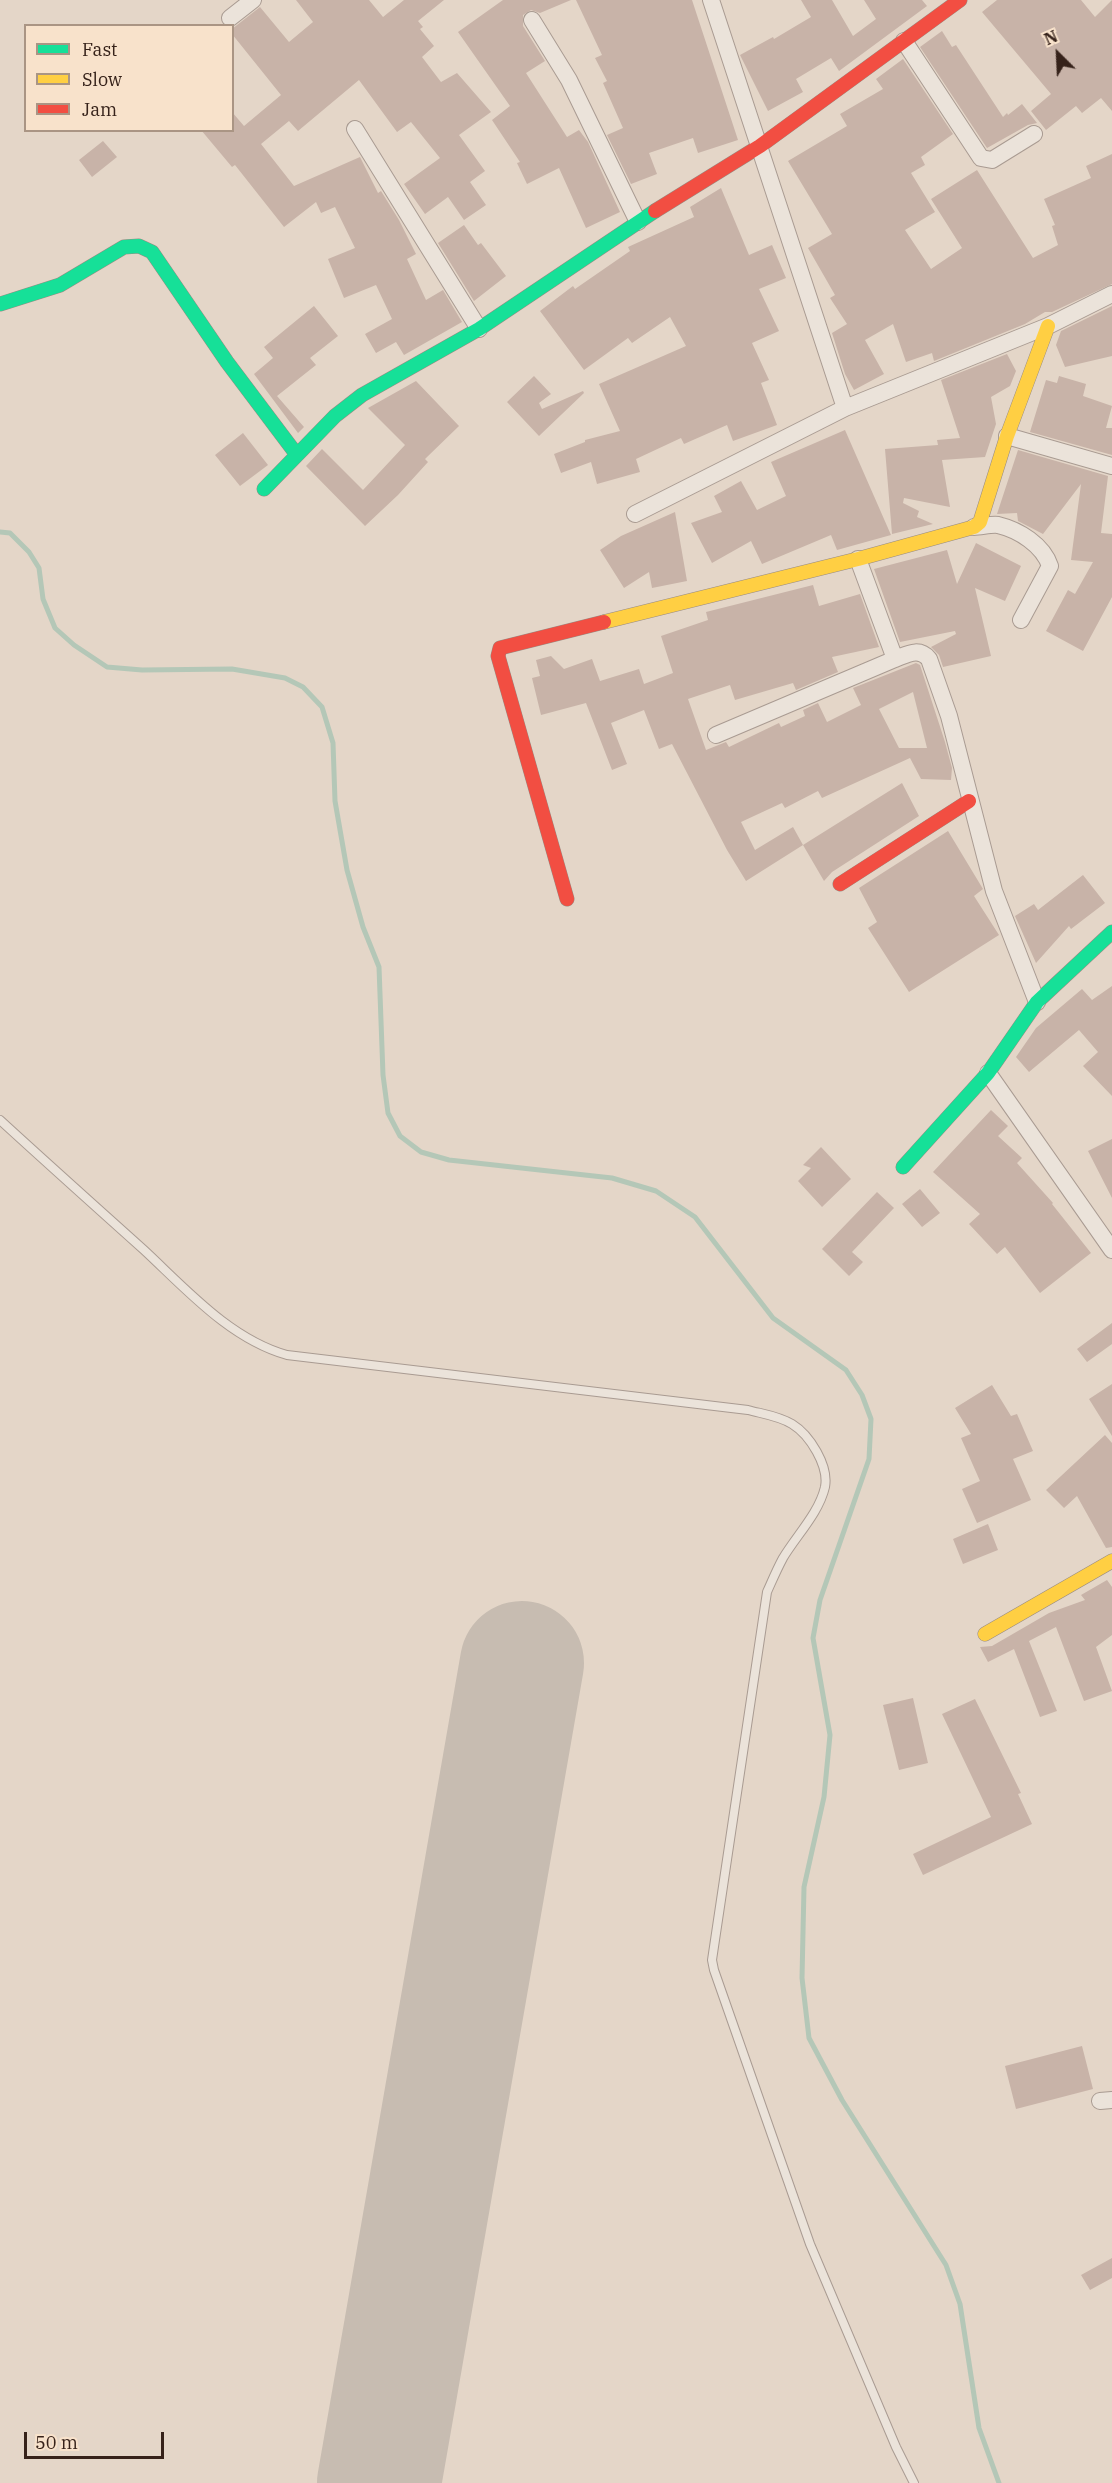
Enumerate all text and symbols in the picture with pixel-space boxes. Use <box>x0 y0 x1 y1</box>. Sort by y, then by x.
legend <box>24 24 234 132</box>
north arrow <box>1028 24 1088 84</box>
text: N <box>1041 26 1061 49</box>
text: Fast <box>82 38 117 61</box>
text: Slow <box>82 68 122 91</box>
text: Jam <box>82 98 117 121</box>
scale bar <box>27 2420 166 2458</box>
text: 50 m <box>35 2431 78 2454</box>

